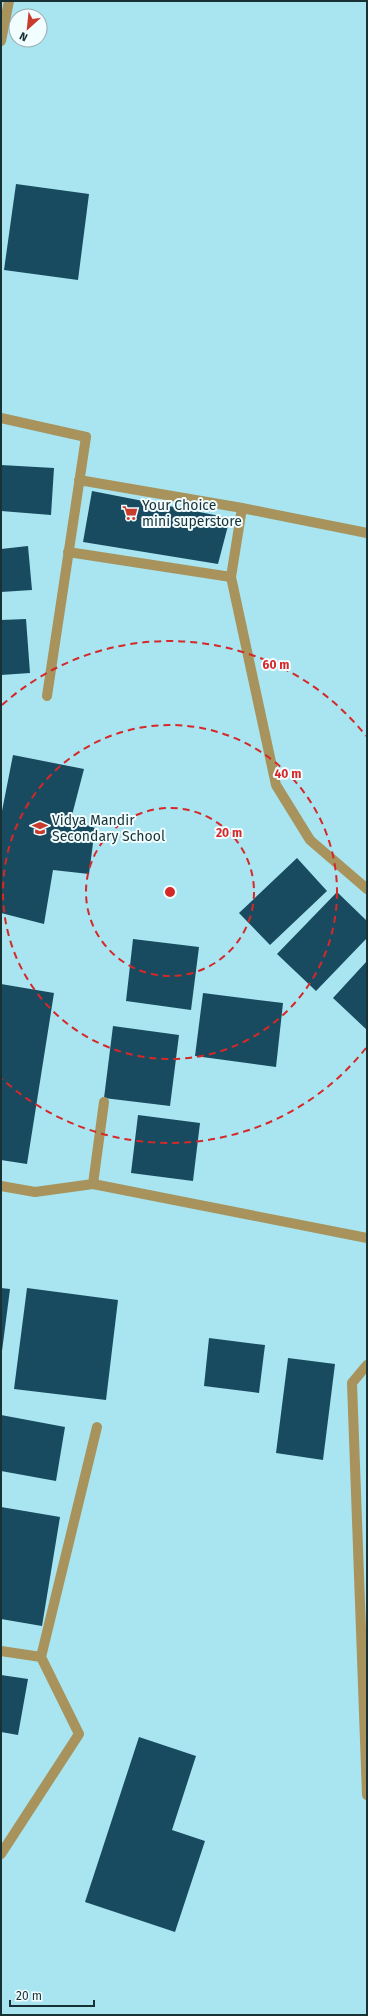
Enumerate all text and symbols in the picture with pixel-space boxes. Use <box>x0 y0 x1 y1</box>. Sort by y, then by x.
north arrow <box>8 8 48 48</box>
text: N <box>17 29 30 44</box>
place label: Your Choice mini superstore <box>142 497 242 530</box>
supermarket icon: Your Choice mini superstore <box>121 504 139 522</box>
text: 60 m <box>263 658 289 672</box>
text: 40 m <box>275 767 301 781</box>
place label: Vidya Mandir Secondary School <box>52 812 165 845</box>
school or university icon: Vidya Mandir Secondary School <box>31 819 49 837</box>
text: 20 m <box>216 826 242 840</box>
centre of rings <box>163 885 177 899</box>
scale bar <box>10 1982 94 2008</box>
text: 20 m <box>16 1989 42 2003</box>

